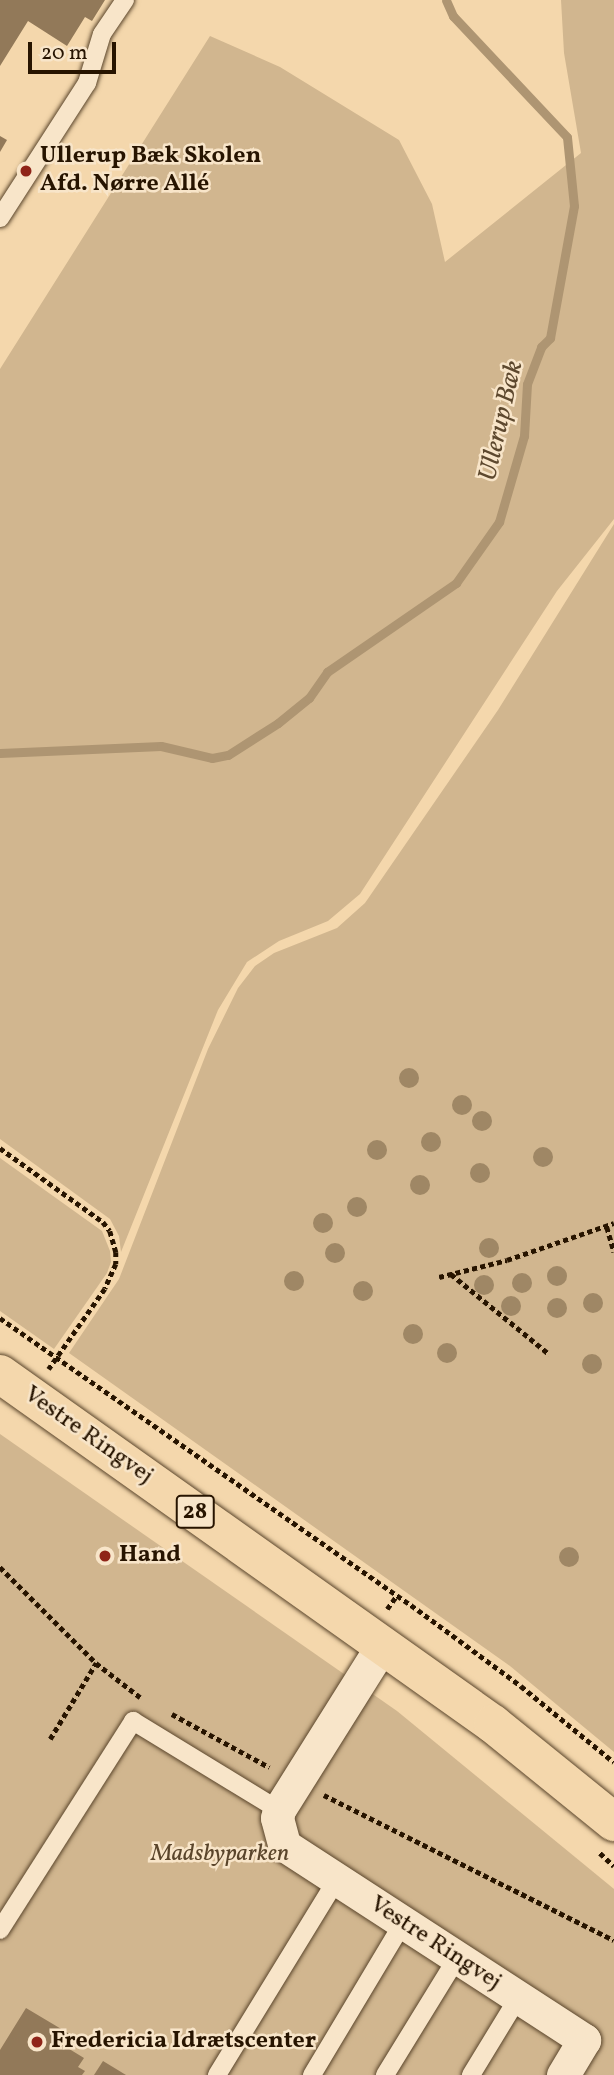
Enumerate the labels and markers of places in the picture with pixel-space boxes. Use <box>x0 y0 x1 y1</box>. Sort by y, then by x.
place label: Ullerup Bæk Skolen Afd. Nørre Allé <box>40 143 261 199</box>
marker: Ullerup Bæk Skolen Afd. Nørre Allé <box>18 163 34 179</box>
place label: Hand <box>119 1542 181 1570</box>
marker: Hand <box>97 1548 113 1564</box>
place label: Fredericia Idrætscenter <box>51 2028 316 2056</box>
marker: Fredericia Idrætscenter <box>29 2034 45 2050</box>

